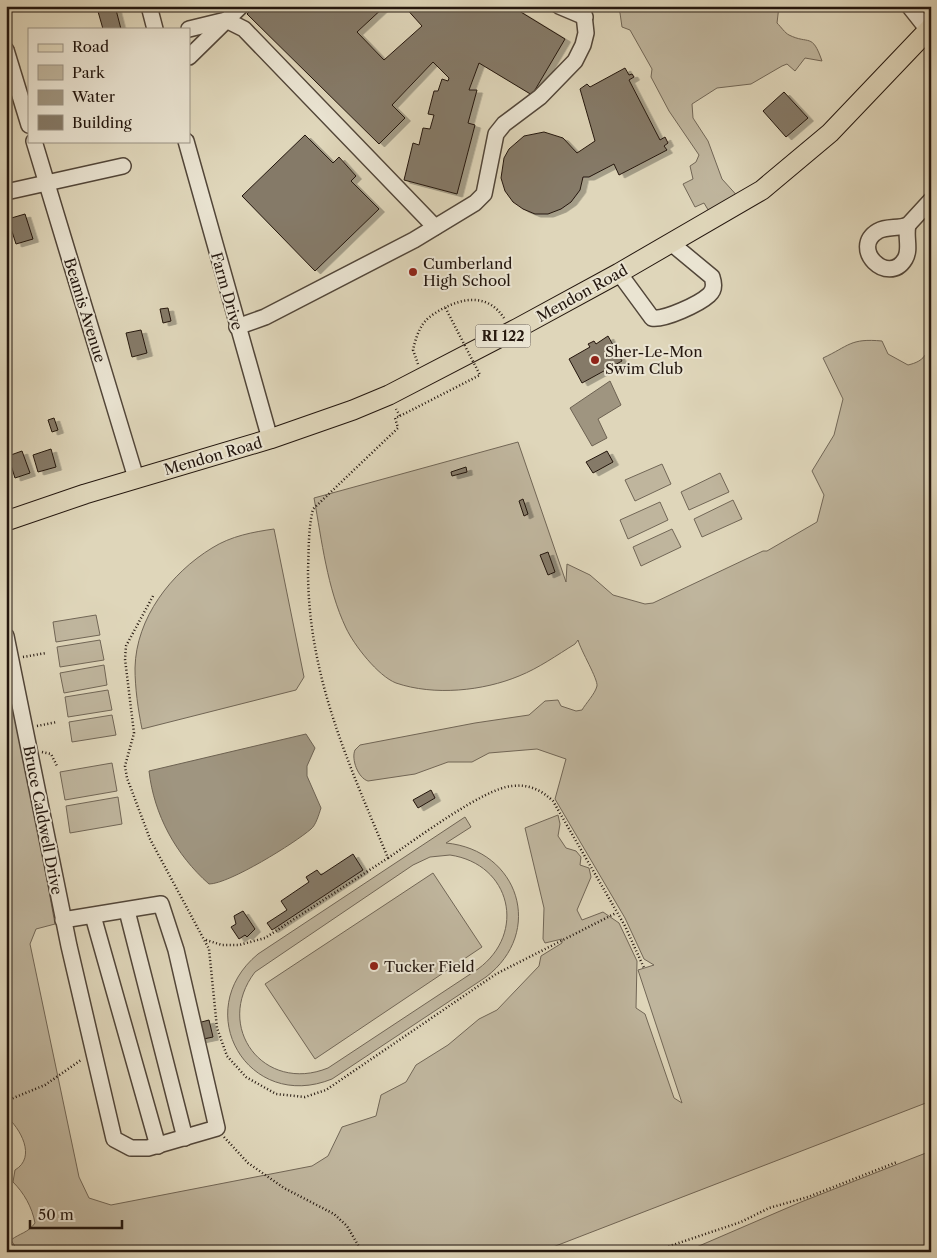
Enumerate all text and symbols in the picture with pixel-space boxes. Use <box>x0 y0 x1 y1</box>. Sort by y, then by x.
legend <box>28 28 190 142</box>
text: Road <box>72 37 109 56</box>
text: Park <box>72 63 106 82</box>
text: Water <box>71 87 116 106</box>
text: Building <box>72 113 132 132</box>
street label: Farm Drive <box>207 250 247 332</box>
place label: Cumberland High School <box>423 254 512 290</box>
street label: Beamis Avenue <box>60 255 110 365</box>
street label: Mendon Road <box>533 260 631 326</box>
marker: Cumberland High School <box>407 266 419 278</box>
road number: RI 122 <box>476 324 530 348</box>
place label: Sher-Le-Mon Swim Club <box>605 342 703 378</box>
marker: Sher-Le-Mon Swim Club <box>589 354 601 366</box>
street label: Mendon Road <box>162 433 264 479</box>
street label: Bruce Caldwell Drive <box>19 744 67 896</box>
place label: Tucker Field <box>384 957 475 976</box>
marker: Tucker Field <box>368 960 380 972</box>
scale bar <box>30 1198 122 1230</box>
text: 50 m <box>38 1205 74 1224</box>

